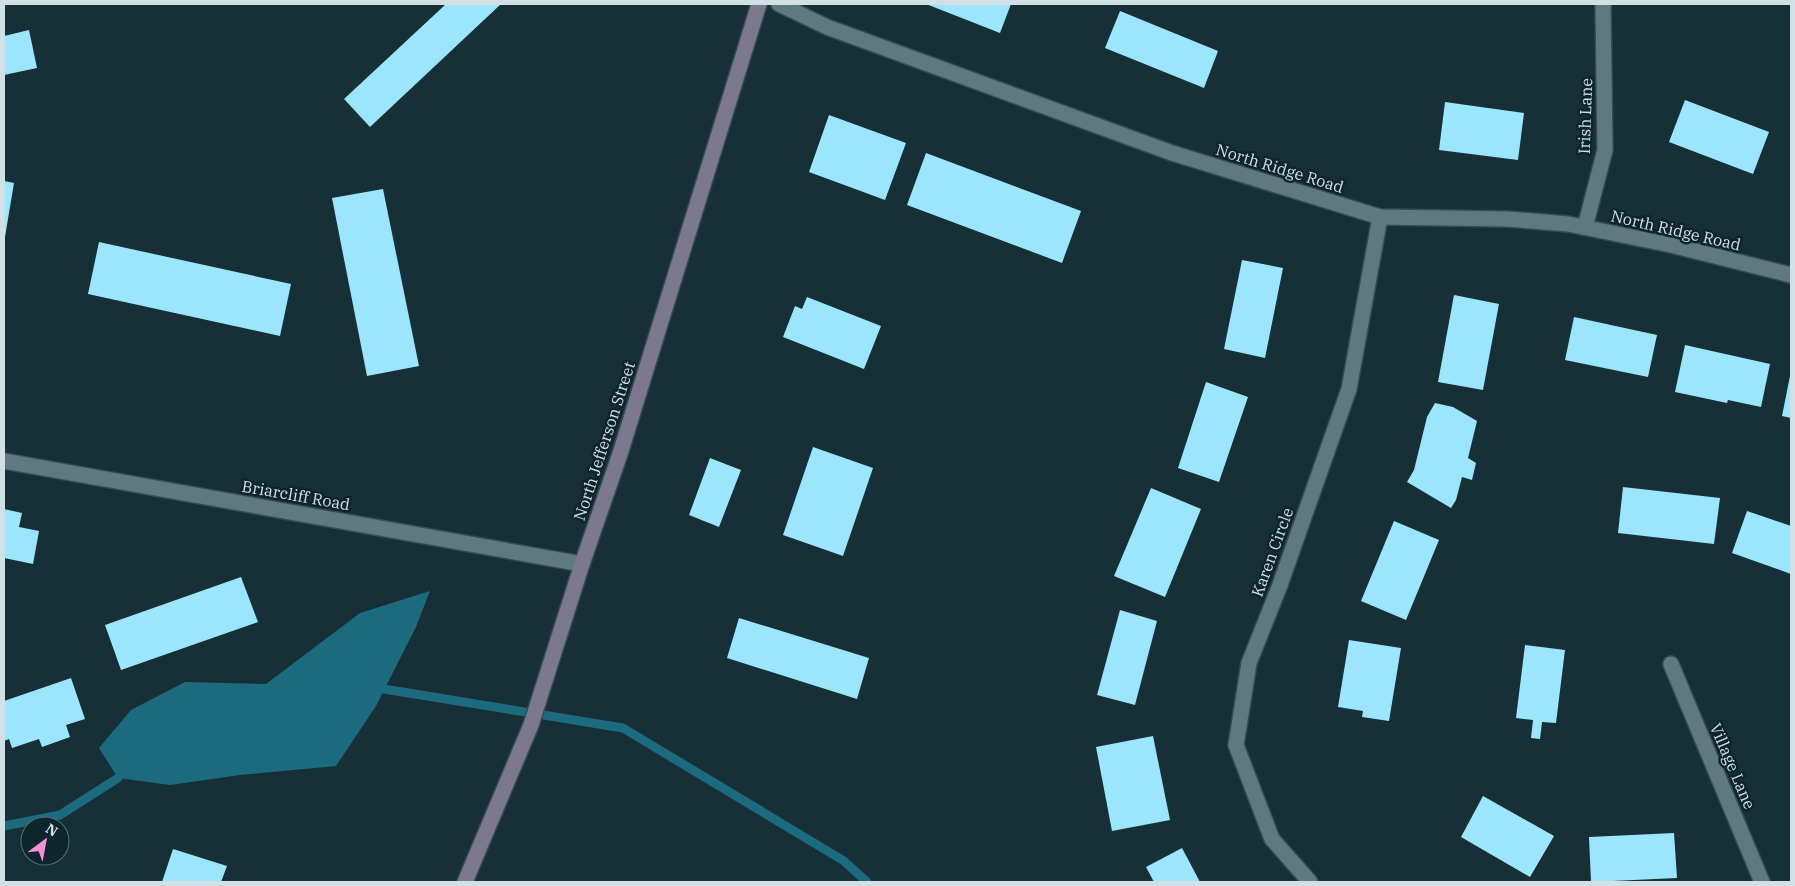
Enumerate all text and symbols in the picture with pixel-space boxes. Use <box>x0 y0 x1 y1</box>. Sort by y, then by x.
street label: Irish Lane <box>1574 78 1596 154</box>
street label: North Ridge Road <box>1214 139 1347 197</box>
street label: North Ridge Road <box>1609 205 1743 255</box>
street label: North Jefferson Street <box>569 359 639 523</box>
street label: Briarcliff Road <box>240 476 352 514</box>
street label: Karen Circle <box>1247 505 1297 599</box>
street label: Village Lane <box>1706 720 1760 812</box>
north arrow <box>20 816 70 866</box>
text: N <box>42 819 61 841</box>

